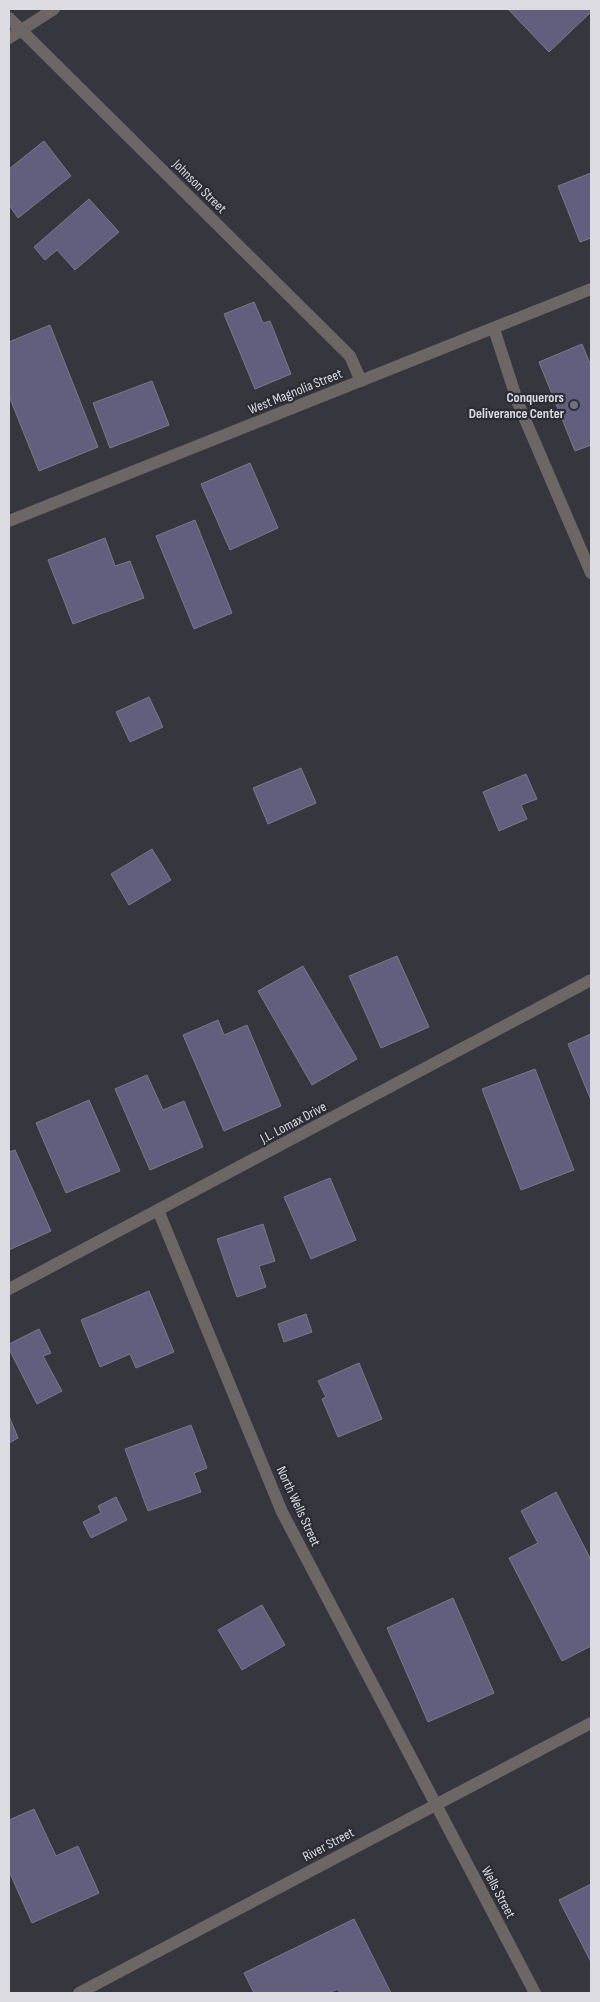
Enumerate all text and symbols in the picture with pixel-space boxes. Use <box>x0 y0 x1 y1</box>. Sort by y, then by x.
street label: Johnson Street <box>168 155 230 217</box>
street label: West Magnolia Street <box>246 365 345 418</box>
place label: Conquerors Deliverance Center <box>469 389 565 422</box>
marker: Conquerors Deliverance Center <box>568 399 580 411</box>
street label: J.L. Lomax Drive <box>256 1098 329 1147</box>
street label: North Wells Street <box>273 1464 324 1549</box>
street label: River Street <box>300 1824 357 1865</box>
street label: Wells Street <box>478 1863 519 1921</box>

